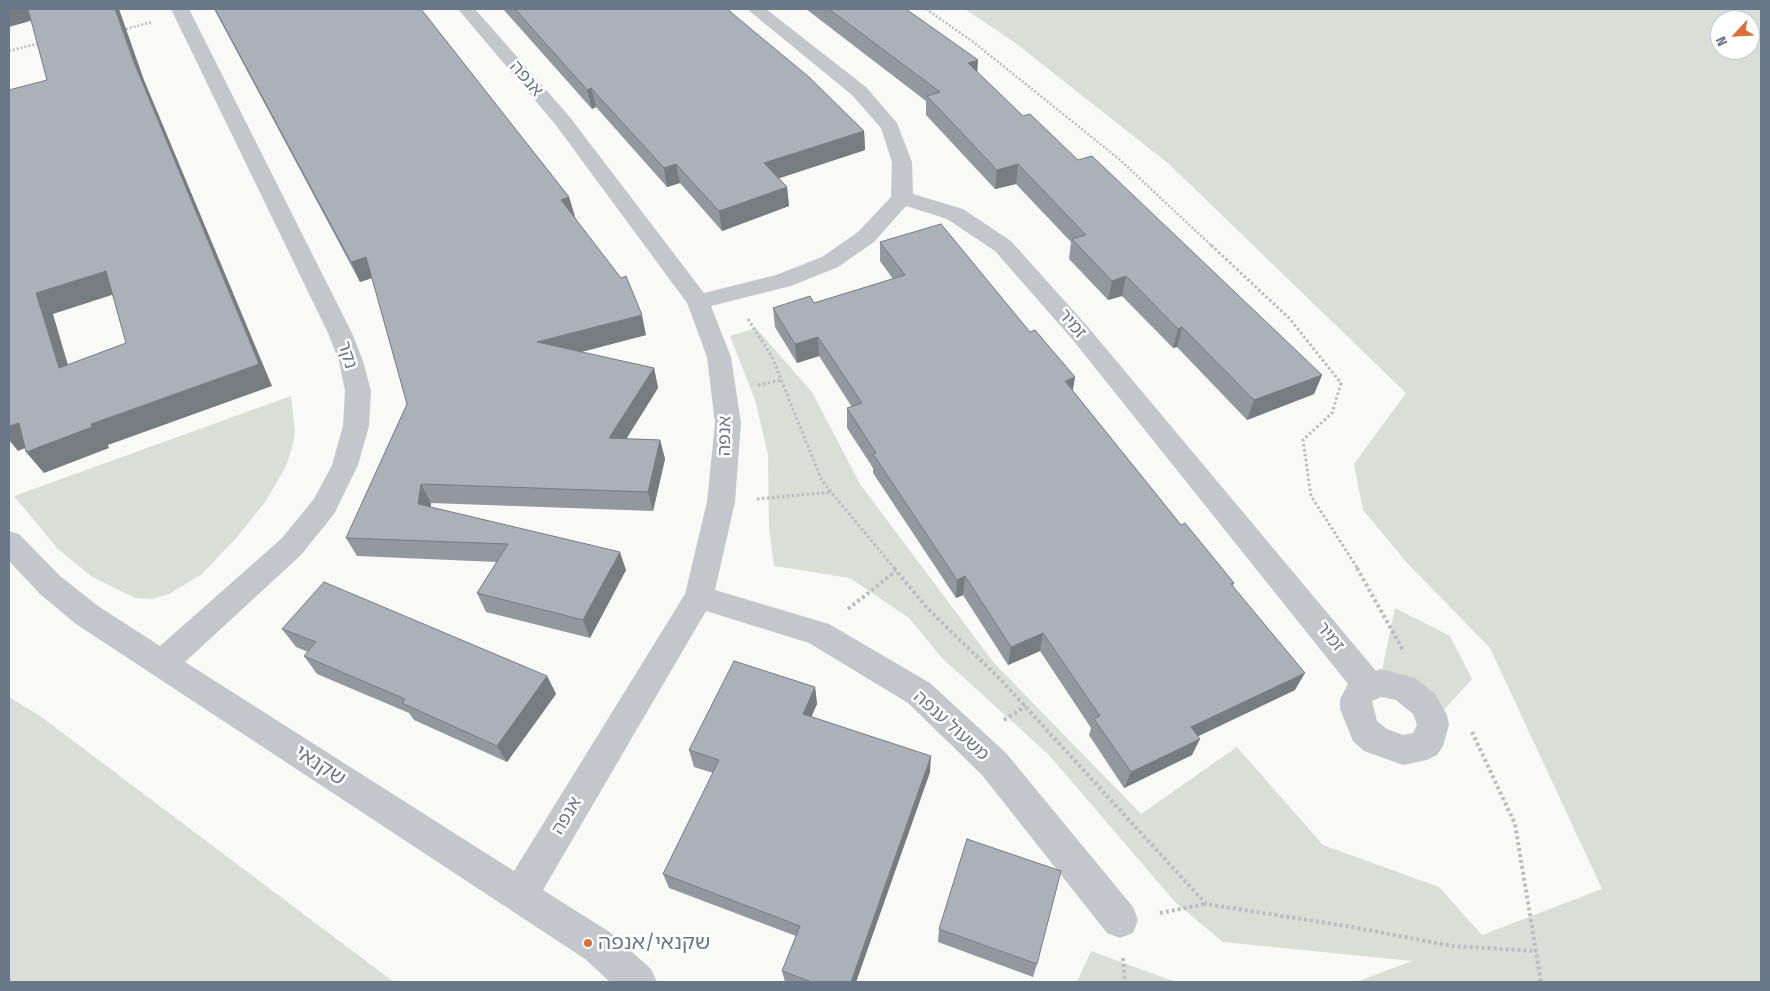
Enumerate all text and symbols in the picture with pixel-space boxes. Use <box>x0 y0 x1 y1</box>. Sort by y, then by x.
north arrow <box>1710 10 1760 60</box>
text: N <box>1712 34 1731 49</box>
street label: אנפה <box>505 57 547 101</box>
street label: זמיר <box>1053 305 1091 343</box>
street label: נקר <box>332 339 362 371</box>
street label: אנפה <box>714 416 736 456</box>
street label: זמיר <box>1311 618 1349 656</box>
street label: משעול ענפה <box>909 686 993 766</box>
street label: שקנאי <box>290 740 350 792</box>
street label: אנפה <box>547 793 587 839</box>
place label: שקנאי/אנפה <box>598 930 710 956</box>
marker: שקנאי/אנפה <box>582 937 594 949</box>

